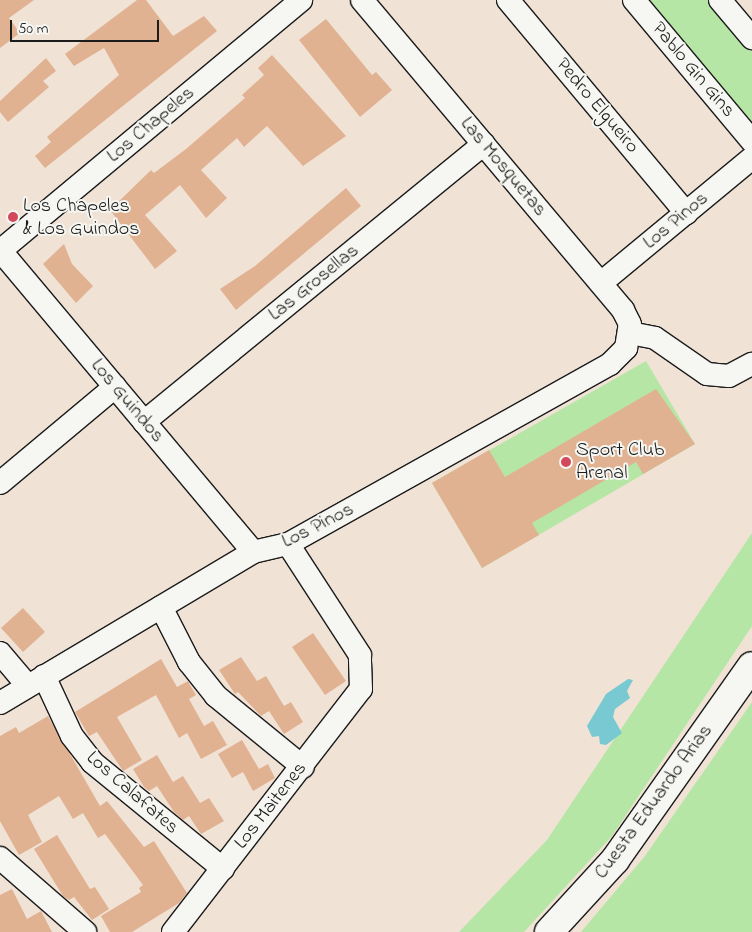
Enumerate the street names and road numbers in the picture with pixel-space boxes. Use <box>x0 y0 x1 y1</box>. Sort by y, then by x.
street label: Pablo Gin Gins <box>646 17 740 123</box>
street label: Pedro Elgueiro <box>550 53 644 159</box>
street label: Los Chapeles <box>102 82 200 168</box>
street label: Las Mosquetas <box>454 112 552 222</box>
street label: Los Pinos <box>639 187 713 255</box>
street label: Las Grosellas <box>264 239 364 327</box>
street label: Los Guindos <box>85 354 169 448</box>
street label: Los Pinos <box>278 498 358 554</box>
street label: Cuesta Eduardo Arias <box>590 720 718 884</box>
street label: Los Calafates <box>81 746 183 840</box>
street label: Los Maitenes <box>229 758 313 854</box>

